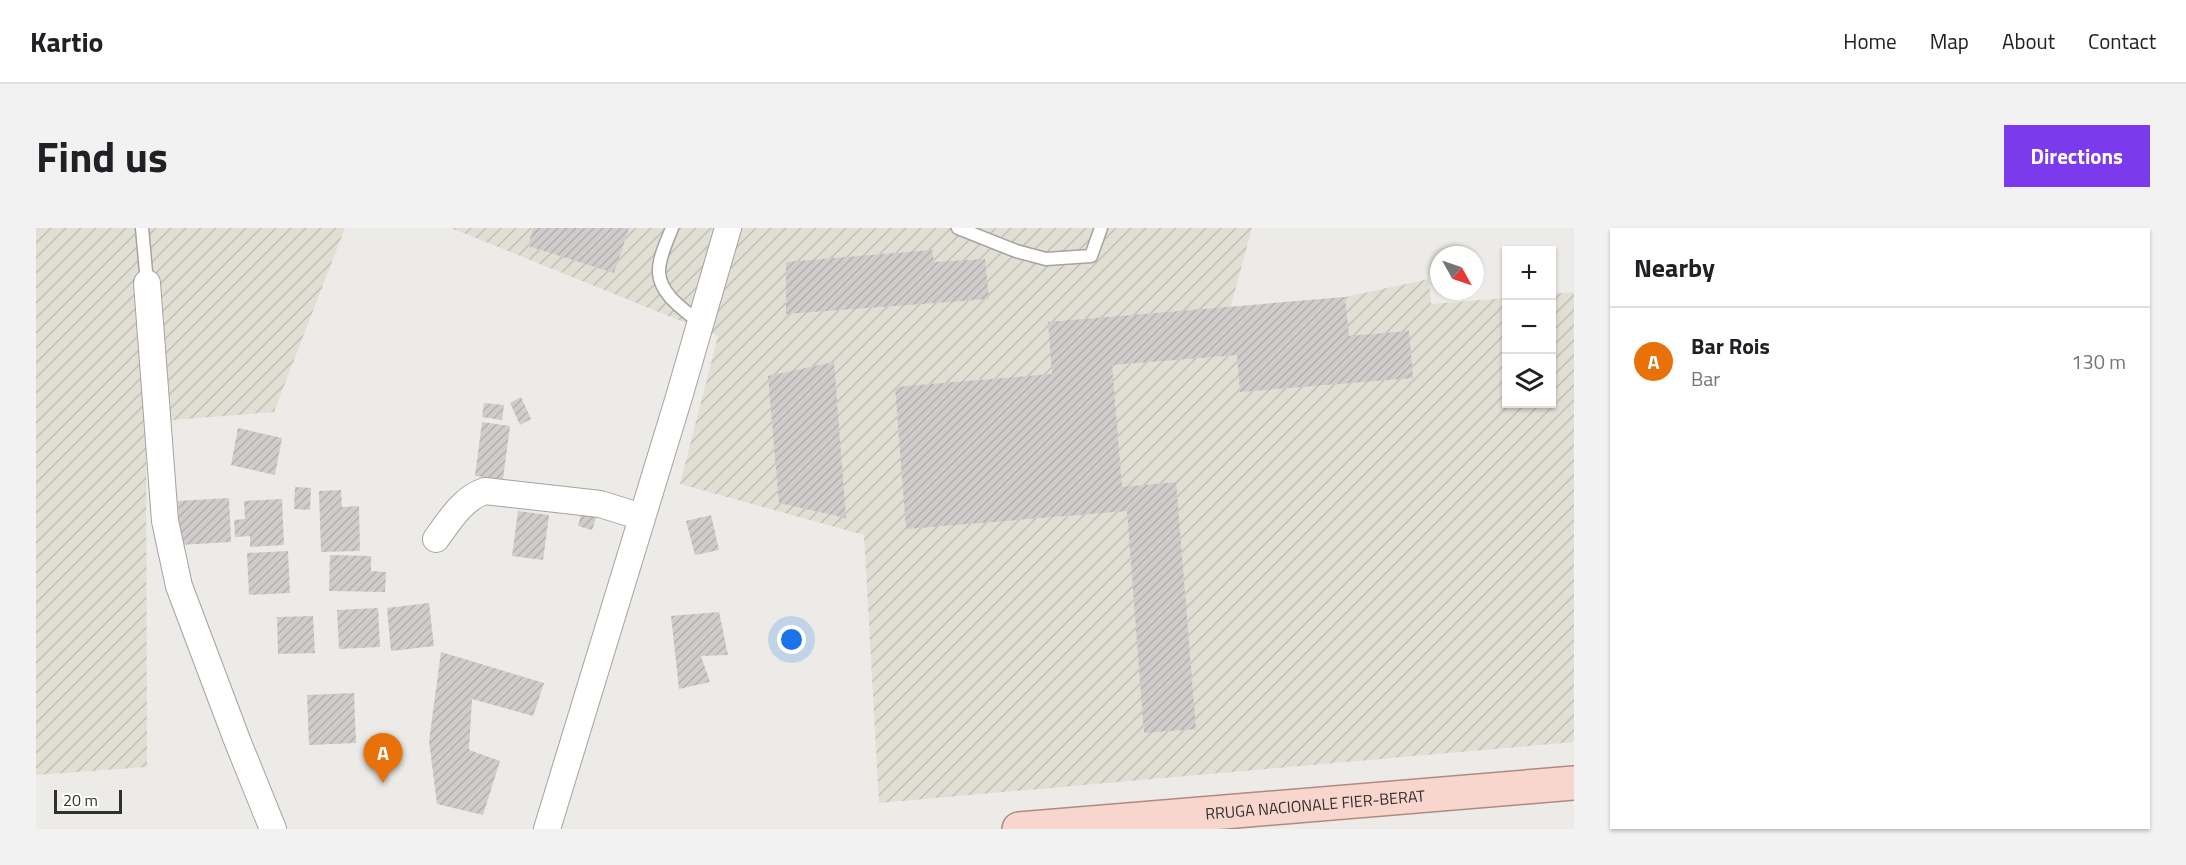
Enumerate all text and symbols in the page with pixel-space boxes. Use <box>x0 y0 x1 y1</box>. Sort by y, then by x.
text: Kartio <box>30 20 104 63</box>
text: Home <box>1843 25 1897 57</box>
text: Map <box>1930 25 1969 57</box>
text: About <box>2002 25 2055 57</box>
text: Contact <box>2088 25 2156 57</box>
text: Find us <box>36 124 168 188</box>
button: Directions <box>2004 125 2150 187</box>
north arrow <box>1430 246 1484 300</box>
map controls <box>1502 246 1556 408</box>
button: + <box>1502 246 1556 300</box>
text: Nearby <box>1634 248 1715 287</box>
button: − <box>1502 300 1556 354</box>
text: Bar Rois <box>1691 329 1770 363</box>
text: A <box>1647 346 1660 377</box>
text: 130 m <box>2071 346 2126 377</box>
button: layers <box>1502 354 1556 408</box>
text: Bar <box>1691 363 1720 394</box>
your location <box>777 625 806 654</box>
pin: A <box>364 734 402 783</box>
street label: RRUGA NACIONALE FIER-BERAT <box>1204 783 1426 826</box>
scale bar <box>54 787 122 814</box>
text: 20 m <box>63 788 98 812</box>

